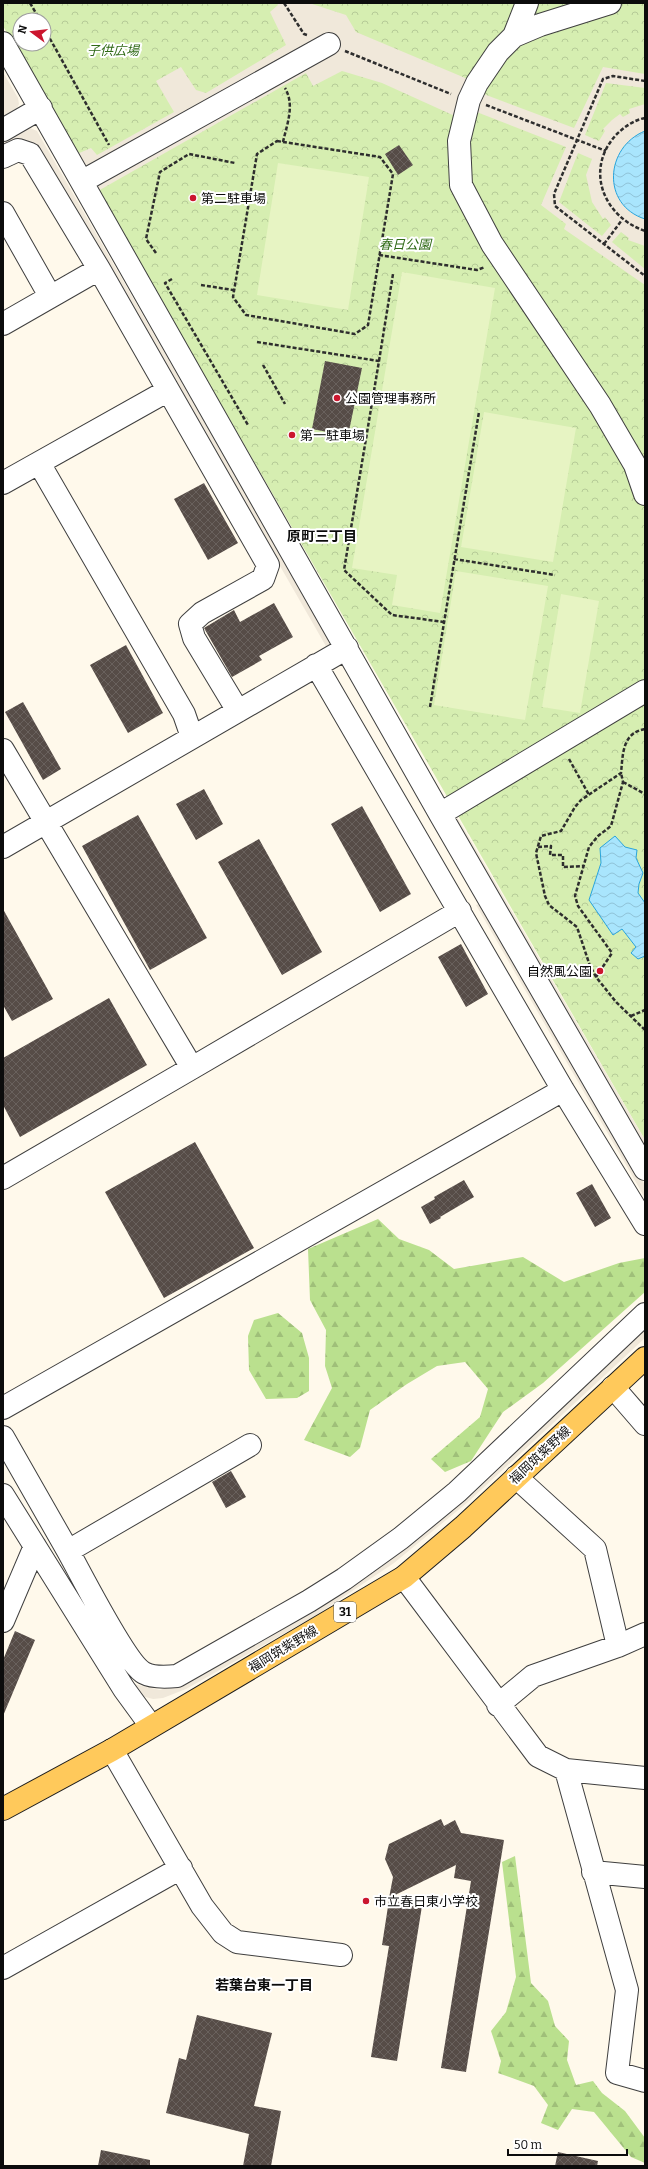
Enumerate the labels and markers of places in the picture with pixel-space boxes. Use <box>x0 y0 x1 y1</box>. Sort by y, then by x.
place label: 第二駐車場 <box>201 191 266 206</box>
marker: 第二駐車場 <box>188 193 198 203</box>
place label: 公園管理事務所 <box>345 391 436 406</box>
marker: 公園管理事務所 <box>332 393 342 403</box>
place label: 第一駐車場 <box>300 428 365 443</box>
marker: 第一駐車場 <box>287 430 297 440</box>
place label: 自然風公園 <box>527 964 592 979</box>
marker: 自然風公園 <box>595 966 605 976</box>
place label: 市立春日東小学校 <box>374 1894 478 1909</box>
marker: 市立春日東小学校 <box>361 1896 371 1906</box>

